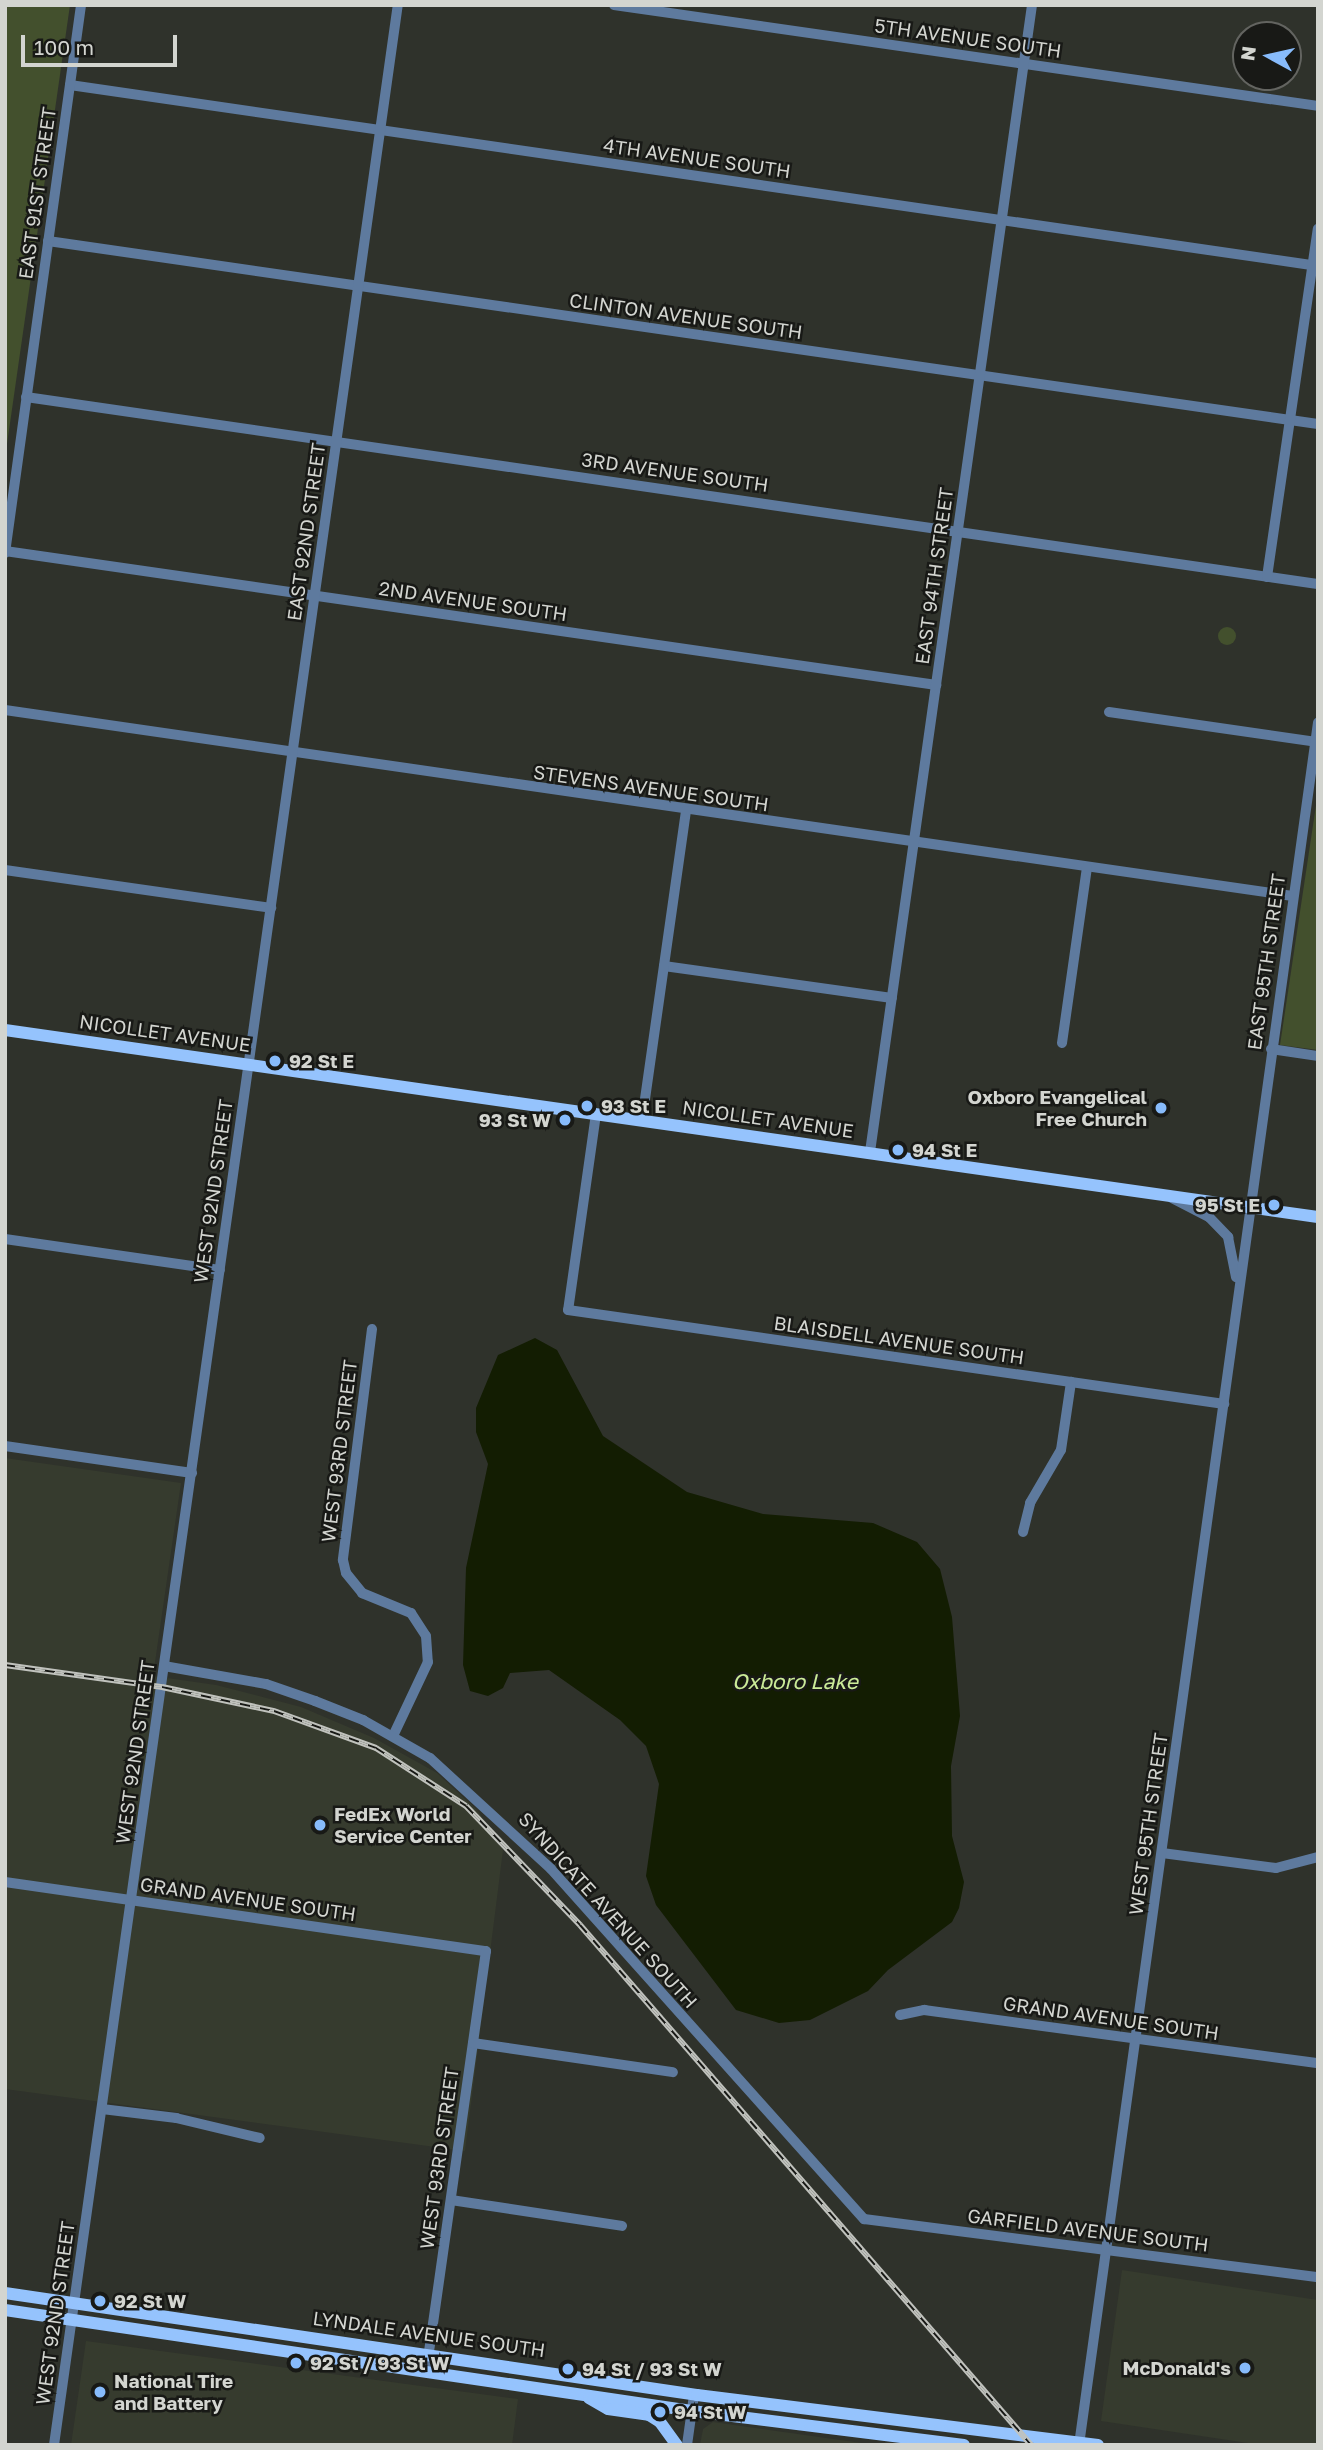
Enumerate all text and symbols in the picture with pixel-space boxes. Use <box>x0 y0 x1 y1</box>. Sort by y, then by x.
street label: 5TH AVENUE SOUTH <box>873 14 1063 62</box>
scale bar <box>24 21 180 65</box>
north arrow <box>1232 21 1302 91</box>
text: 100 m <box>34 34 94 60</box>
text: N <box>1235 45 1260 62</box>
street label: EAST 91ST STREET <box>14 105 60 281</box>
street label: 4TH AVENUE SOUTH <box>602 134 792 182</box>
street label: CLINTON AVENUE SOUTH <box>568 288 804 344</box>
street label: EAST 92ND STREET <box>282 442 330 622</box>
street label: 3RD AVENUE SOUTH <box>580 448 770 496</box>
street label: EAST 94TH STREET <box>910 486 958 666</box>
street label: 2ND AVENUE SOUTH <box>377 577 569 625</box>
street label: STEVENS AVENUE SOUTH <box>532 760 770 816</box>
street label: EAST 95TH STREET <box>1242 872 1290 1052</box>
street label: NICOLLET AVENUE <box>78 1010 252 1056</box>
place label: 92 St E <box>289 1050 354 1072</box>
marker: 92 St E <box>267 1053 283 1069</box>
place label: Oxboro Evangelical Free Church <box>967 1086 1147 1130</box>
place label: 93 St E <box>601 1095 666 1117</box>
street label: NICOLLET AVENUE <box>681 1096 855 1142</box>
street label: WEST 92ND STREET <box>189 1098 237 1284</box>
marker: 93 St E <box>579 1098 595 1114</box>
marker: Oxboro Evangelical Free Church <box>1153 1100 1169 1116</box>
place label: 93 St W <box>479 1109 551 1131</box>
marker: 93 St W <box>557 1112 573 1128</box>
place label: 94 St E <box>912 1139 977 1161</box>
marker: 94 St E <box>890 1142 906 1158</box>
place label: 95 St E <box>1195 1194 1260 1216</box>
marker: 95 St E <box>1266 1197 1282 1213</box>
street label: BLAISDELL AVENUE SOUTH <box>772 1311 1026 1369</box>
street label: WEST 93RD STREET <box>316 1358 362 1544</box>
street label: WEST 92ND STREET <box>111 1659 159 1845</box>
water label: Oxboro Lake <box>732 1668 858 1694</box>
street label: WEST 95TH STREET <box>1124 1731 1172 1917</box>
place label: FedEx World Service Center <box>334 1803 472 1847</box>
street label: SYNDICATE AVENUE SOUTH <box>514 1807 702 2013</box>
marker: FedEx World Service Center <box>312 1817 328 1833</box>
street label: GRAND AVENUE SOUTH <box>139 1873 357 1925</box>
street label: GRAND AVENUE SOUTH <box>1002 1992 1220 2044</box>
street label: WEST 93RD STREET <box>415 2065 463 2251</box>
street label: GARFIELD AVENUE SOUTH <box>966 2204 1210 2256</box>
street label: WEST 92ND STREET <box>31 2220 79 2406</box>
place label: 92 St W <box>114 2290 186 2312</box>
marker: 92 St W <box>92 2293 108 2309</box>
street label: LYNDALE AVENUE SOUTH <box>311 2306 547 2362</box>
place label: 92 St / 93 St W <box>310 2352 449 2374</box>
marker: 92 St / 93 St W <box>288 2355 304 2371</box>
place label: McDonald's <box>1123 2357 1231 2379</box>
place label: 94 St / 93 St W <box>582 2358 722 2380</box>
marker: McDonald's <box>1237 2360 1253 2376</box>
marker: 94 St / 93 St W <box>560 2361 576 2377</box>
place label: National Tire and Battery <box>114 2370 233 2414</box>
marker: National Tire and Battery <box>92 2384 108 2400</box>
place label: 94 St W <box>674 2401 747 2423</box>
marker: 94 St W <box>652 2404 668 2420</box>

